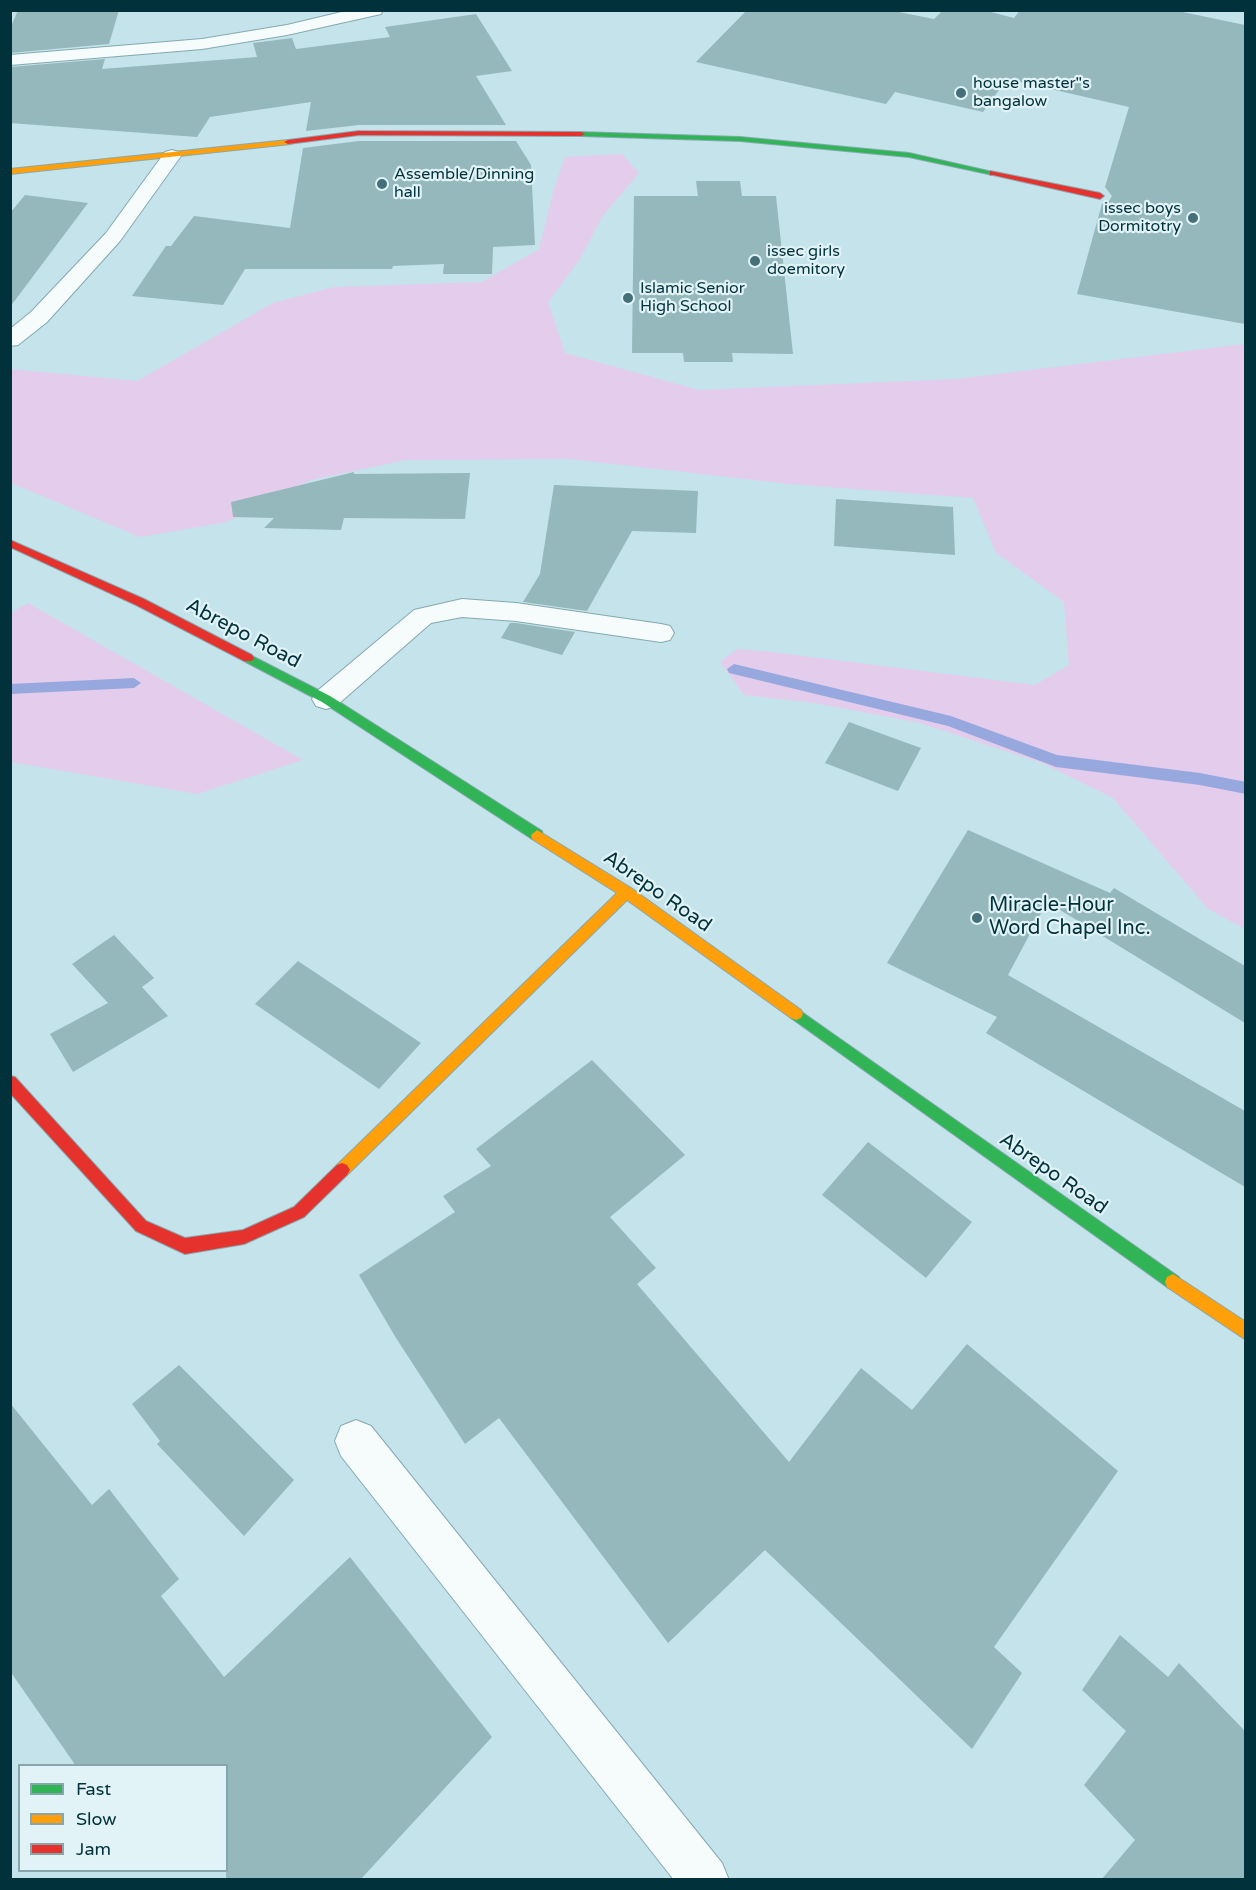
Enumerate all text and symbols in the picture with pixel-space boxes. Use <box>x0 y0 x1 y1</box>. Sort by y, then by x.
place label: house master"s bangalow <box>973 74 1090 112</box>
marker: house master"s bangalow <box>954 86 968 100</box>
place label: Assemble/Dinning hall <box>394 165 534 203</box>
marker: Assemble/Dinning hall <box>375 177 389 191</box>
place label: issec boys Dormitotry <box>1098 199 1181 237</box>
marker: issec boys Dormitotry <box>1186 211 1200 225</box>
place label: issec girls doemitory <box>767 242 845 280</box>
marker: issec girls doemitory <box>748 254 762 268</box>
place label: Islamic Senior High School <box>640 279 745 317</box>
marker: Islamic Senior High School <box>621 291 635 305</box>
street label: Abrepo Road <box>182 594 304 674</box>
street label: Abrepo Road <box>598 846 716 938</box>
place label: Miracle-Hour Word Chapel Inc. <box>989 894 1151 941</box>
marker: Miracle-Hour Word Chapel Inc. <box>970 911 984 925</box>
street label: Abrepo Road <box>994 1128 1112 1220</box>
legend <box>18 1764 228 1872</box>
text: Fast <box>76 1778 111 1800</box>
text: Slow <box>76 1808 117 1830</box>
text: Jam <box>76 1838 111 1860</box>

